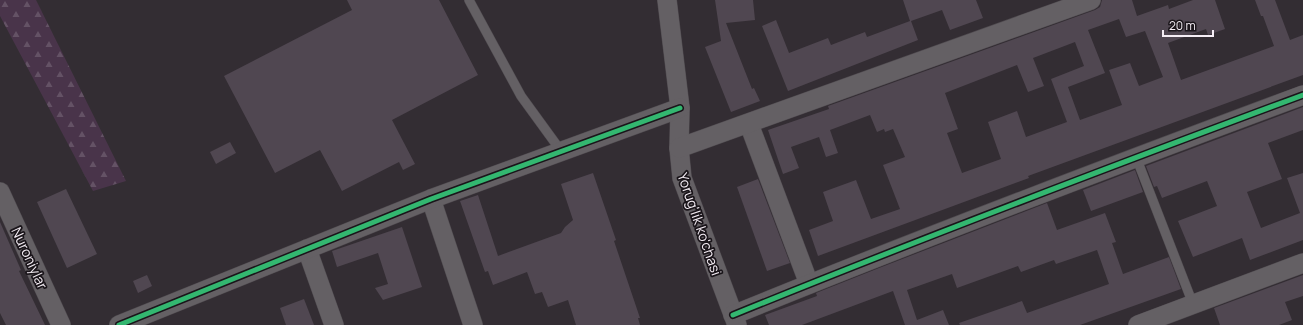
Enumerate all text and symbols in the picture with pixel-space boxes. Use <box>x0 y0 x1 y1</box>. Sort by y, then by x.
scale bar <box>1163 12 1213 38</box>
text: 20 m <box>1169 17 1196 34</box>
street label: Yorug'lik ko'chasi <box>674 170 726 278</box>
street label: Nuroniylar <box>7 224 53 292</box>

